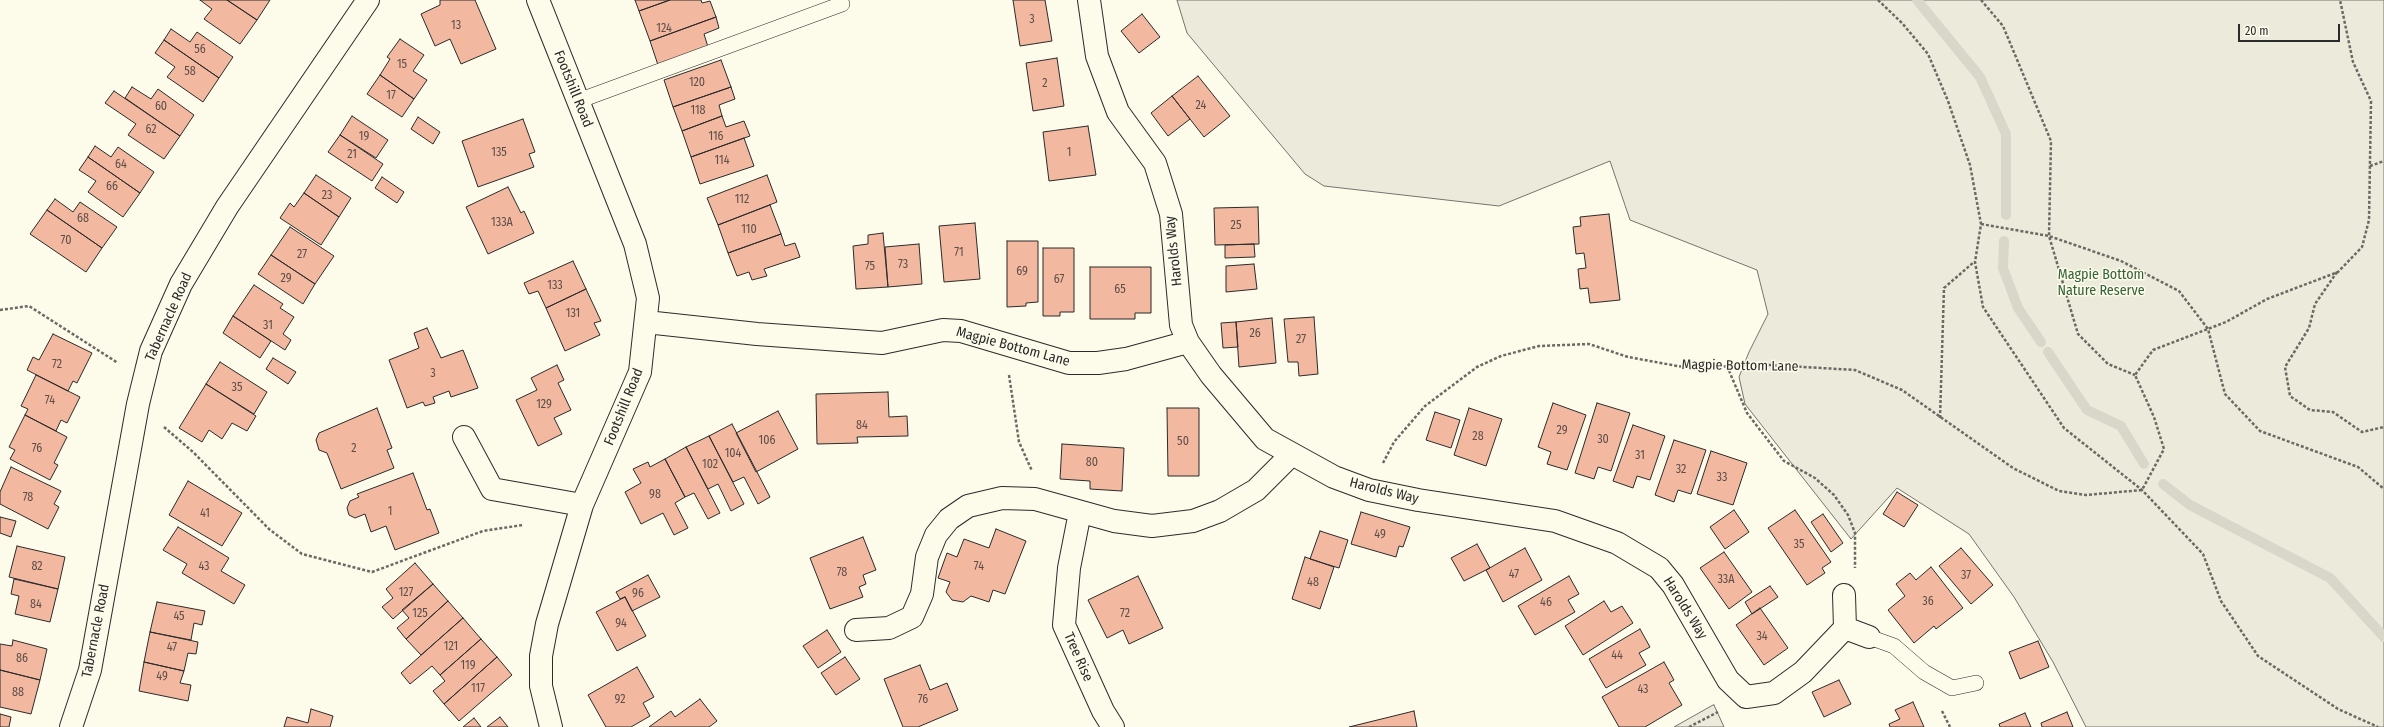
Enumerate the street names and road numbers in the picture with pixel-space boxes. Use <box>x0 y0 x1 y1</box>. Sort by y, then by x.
street label: Footshill Road <box>550 48 596 130</box>
street label: Harolds Way <box>1162 215 1186 287</box>
street label: Tabernacle Road <box>142 270 196 364</box>
street label: Magpie Bottom Lane <box>954 324 1072 370</box>
street label: Magpie Bottom Lane <box>1681 357 1799 375</box>
street label: Footshill Road <box>601 366 647 448</box>
street label: Harolds Way <box>1348 474 1420 508</box>
street label: Harolds Way <box>1659 574 1711 642</box>
street label: Tabernacle Road <box>79 583 113 679</box>
street label: Tree Rise <box>1060 630 1096 684</box>

